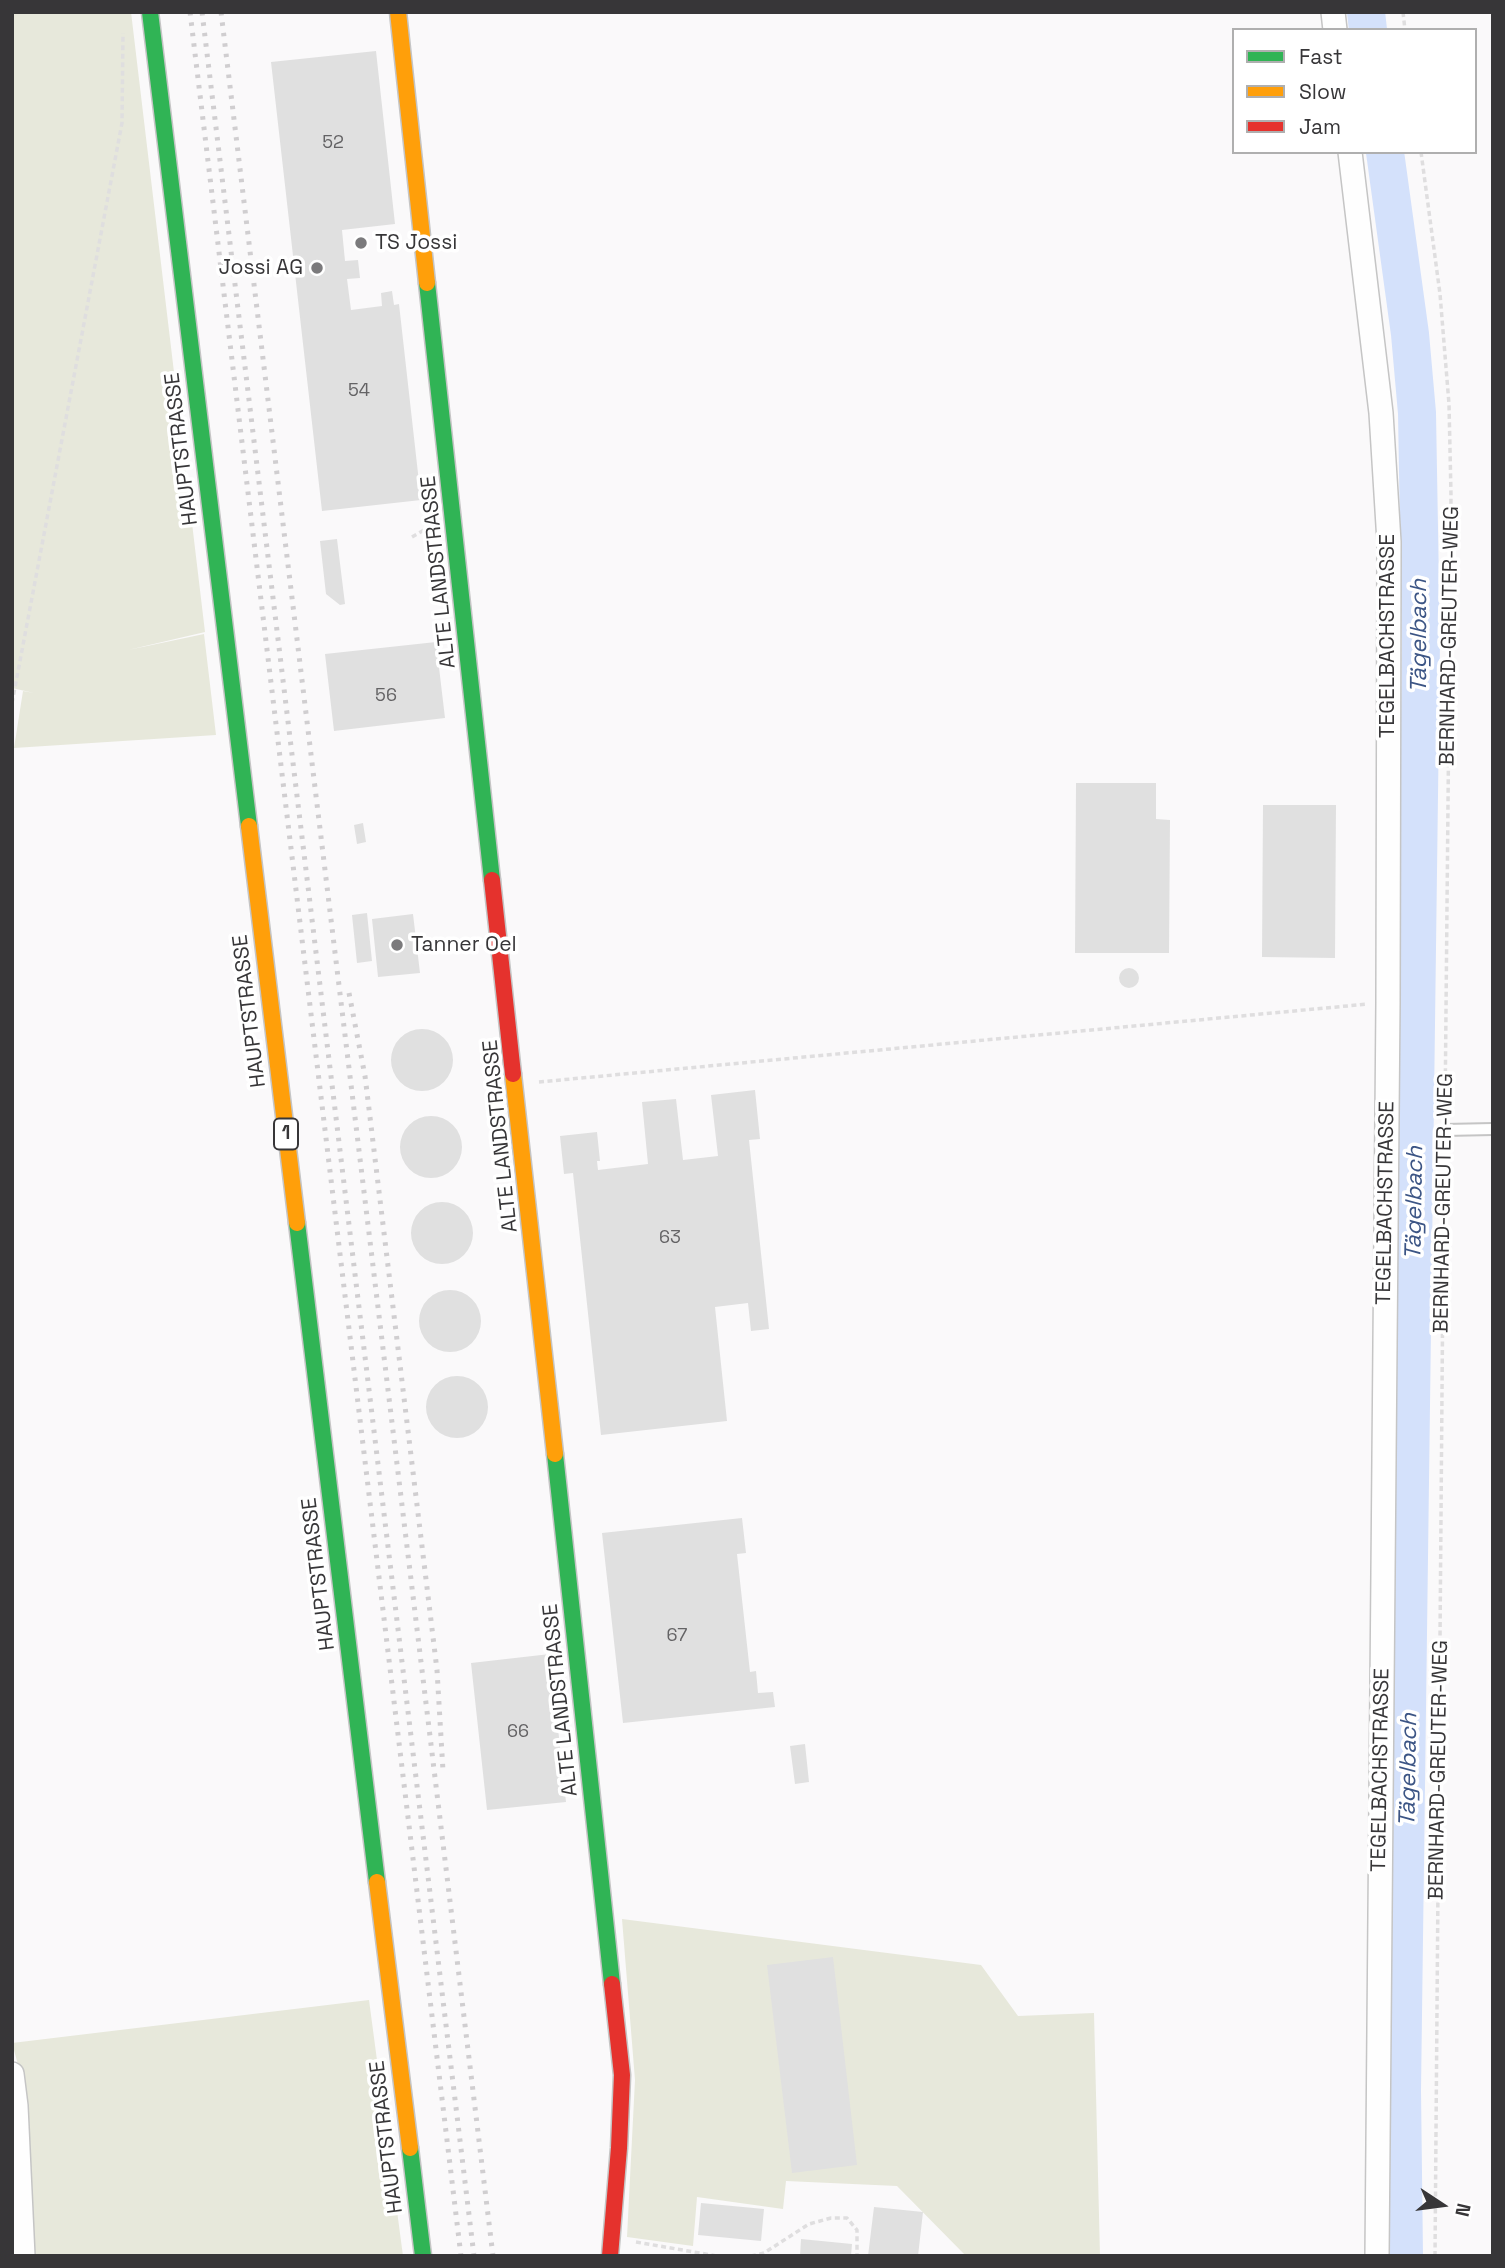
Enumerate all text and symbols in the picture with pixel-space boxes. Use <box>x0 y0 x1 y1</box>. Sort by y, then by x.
legend <box>1232 28 1477 154</box>
text: Fast <box>1299 43 1343 70</box>
text: Slow <box>1299 78 1347 105</box>
text: Jam <box>1299 113 1341 140</box>
house number: 52 <box>322 132 344 154</box>
place label: TS Jossi <box>375 230 457 256</box>
marker: TS Jossi <box>353 235 369 251</box>
place label: Jossi AG <box>219 255 303 281</box>
marker: Jossi AG <box>309 260 325 276</box>
street label: HAUPTSTRASSE <box>160 371 204 527</box>
house number: 54 <box>348 380 370 402</box>
street label: ALTE LANDSTRASSE <box>416 474 462 670</box>
street label: BERNHARD-GREUTER-WEG <box>1435 506 1465 766</box>
street label: TEGELBACHSTRASSE <box>1375 534 1401 738</box>
water label: Tägelbach <box>1406 579 1434 693</box>
house number: 56 <box>375 685 397 707</box>
place label: Tanner Oel <box>411 932 517 958</box>
street label: HAUPTSTRASSE <box>228 933 272 1089</box>
marker: Tanner Oel <box>389 937 405 953</box>
street label: ALTE LANDSTRASSE <box>478 1038 524 1234</box>
street label: BERNHARD-GREUTER-WEG <box>1429 1073 1459 1333</box>
street label: TEGELBACHSTRASSE <box>1372 1101 1400 1305</box>
road number: 1 <box>274 1118 298 1150</box>
water label: Tägelbach <box>1400 1146 1430 1260</box>
house number: 63 <box>659 1227 681 1249</box>
street label: HAUPTSTRASSE <box>297 1496 341 1652</box>
street label: ALTE LANDSTRASSE <box>538 1602 584 1798</box>
house number: 67 <box>667 1625 687 1647</box>
street label: BERNHARD-GREUTER-WEG <box>1424 1640 1454 1900</box>
street label: TEGELBACHSTRASSE <box>1367 1668 1395 1872</box>
water label: Tägelbach <box>1394 1713 1424 1827</box>
house number: 66 <box>507 1721 529 1743</box>
street label: HAUPTSTRASSE <box>365 2059 409 2215</box>
north arrow <box>1407 2170 1477 2240</box>
text: N <box>1449 2201 1477 2219</box>

